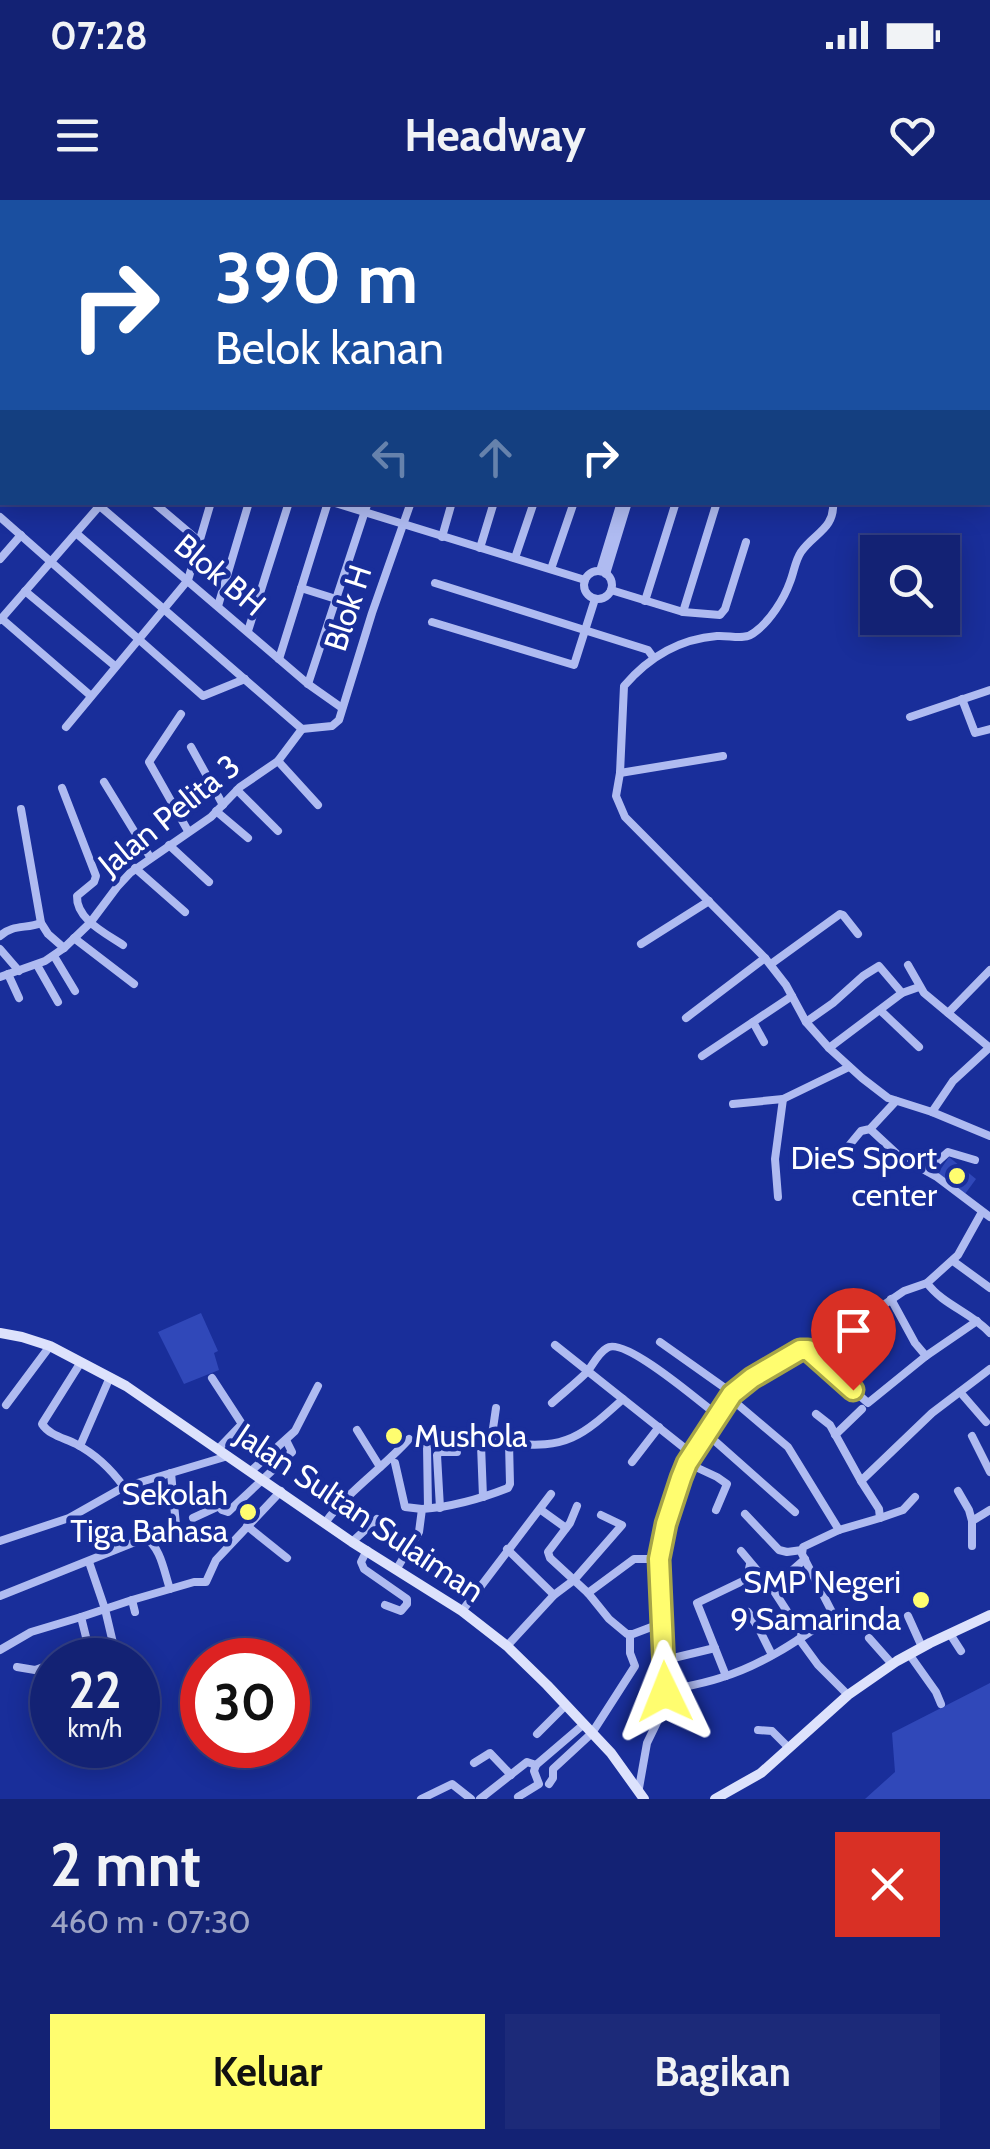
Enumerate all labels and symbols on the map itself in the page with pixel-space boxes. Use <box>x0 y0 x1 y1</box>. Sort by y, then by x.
street label: Blok BH <box>167 525 274 624</box>
street label: Blok H <box>315 560 380 656</box>
street label: Jalan Pelita 3 <box>89 746 247 884</box>
place label: DieS Sport center <box>791 1138 938 1214</box>
marker: DieS Sport center <box>946 1165 968 1187</box>
pin <box>811 1288 896 1391</box>
street label: Jalan Sultan Sulaiman <box>228 1414 492 1610</box>
place label: Mushola <box>414 1416 528 1455</box>
marker: Mushola <box>383 1425 405 1447</box>
place label: Sekolah Tiga Bahasa <box>70 1474 229 1550</box>
marker: Sekolah Tiga Bahasa <box>237 1501 259 1523</box>
place label: SMP Negeri 9 Samarinda <box>730 1562 902 1638</box>
marker: SMP Negeri 9 Samarinda <box>910 1589 932 1611</box>
speed limit sign: 30 <box>180 1638 310 1768</box>
position arrow <box>613 1640 717 1744</box>

